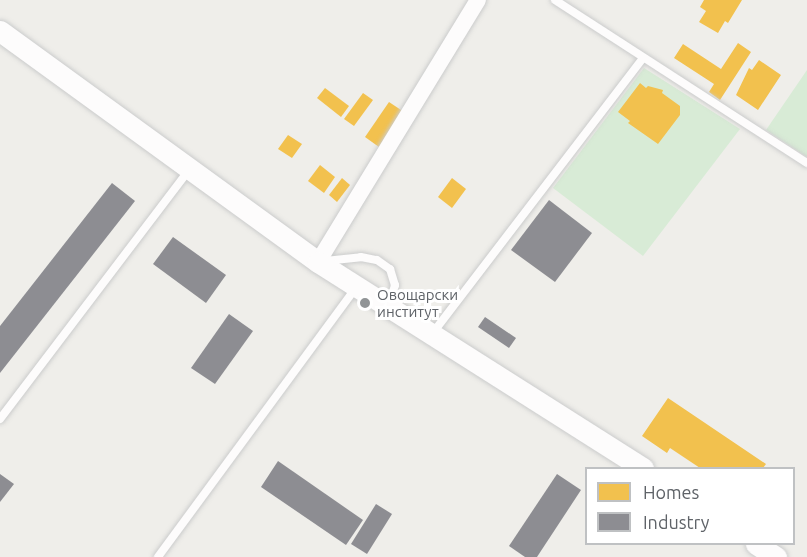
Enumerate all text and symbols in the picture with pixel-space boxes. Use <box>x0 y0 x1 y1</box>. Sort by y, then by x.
place label: Овощарски институт <box>377 285 458 320</box>
marker: Овощарски институт <box>358 296 372 310</box>
legend <box>585 467 795 545</box>
text: Homes <box>643 482 699 502</box>
text: Industry <box>643 512 709 532</box>

